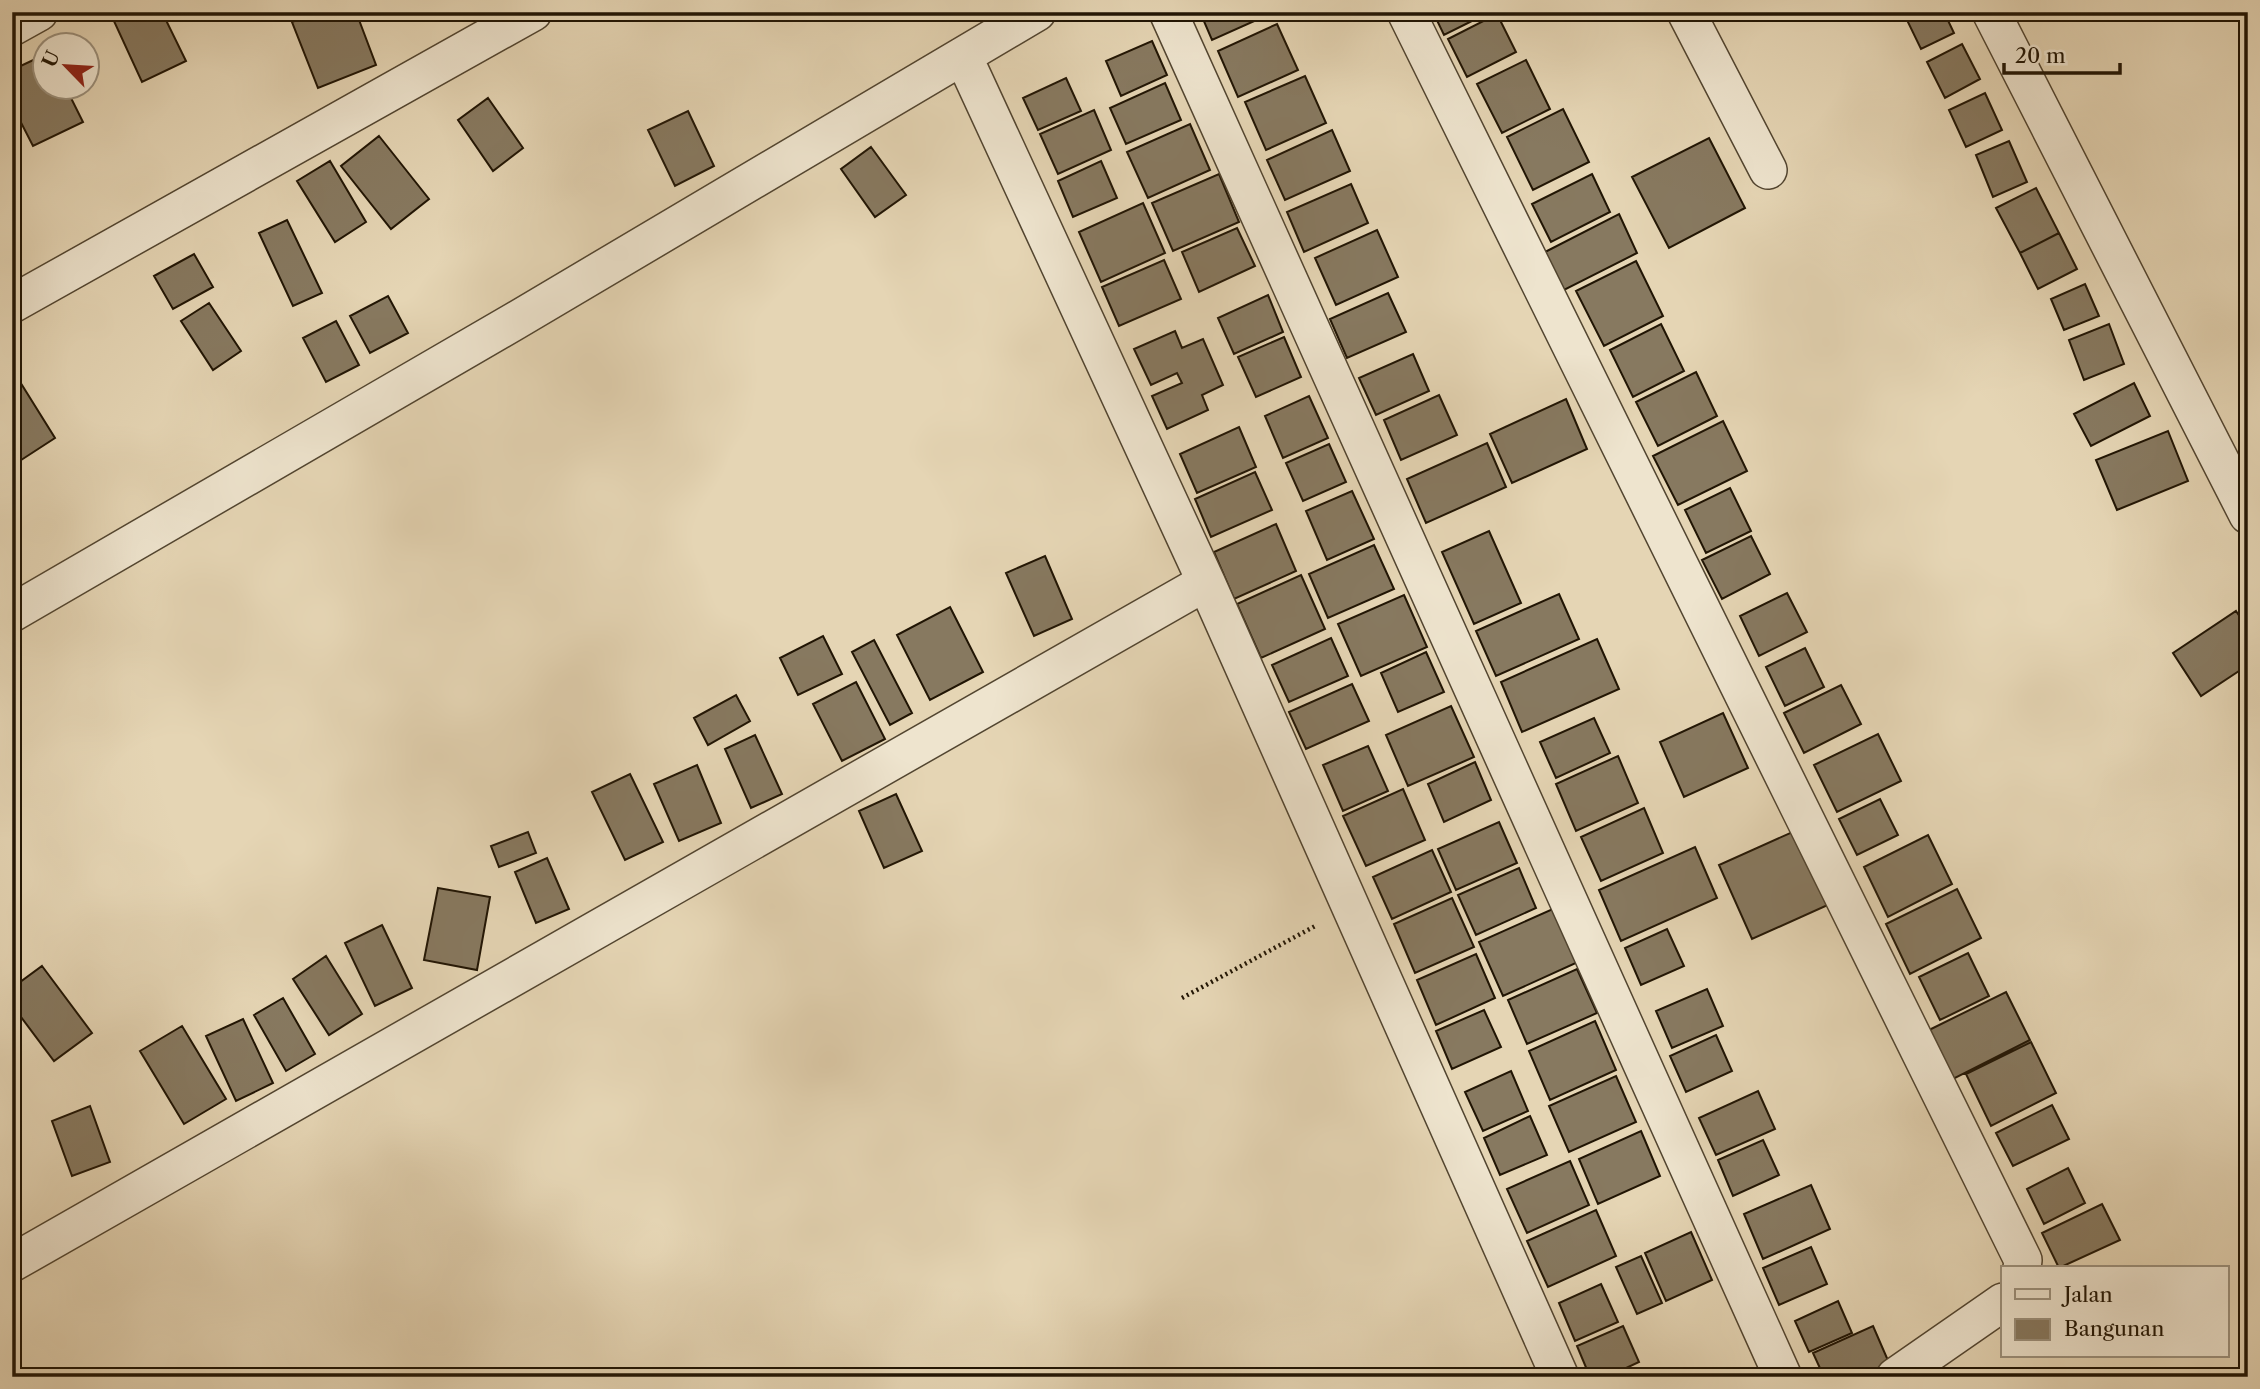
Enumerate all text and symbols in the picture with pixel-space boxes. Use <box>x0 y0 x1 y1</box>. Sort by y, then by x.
north arrow <box>32 32 102 102</box>
scale bar <box>2004 32 2120 76</box>
text: 20 m <box>2015 43 2066 68</box>
text: U <box>37 47 65 71</box>
legend <box>2001 1266 2228 1358</box>
text: Jalan <box>2061 1282 2113 1307</box>
text: Bangunan <box>2064 1316 2164 1341</box>

